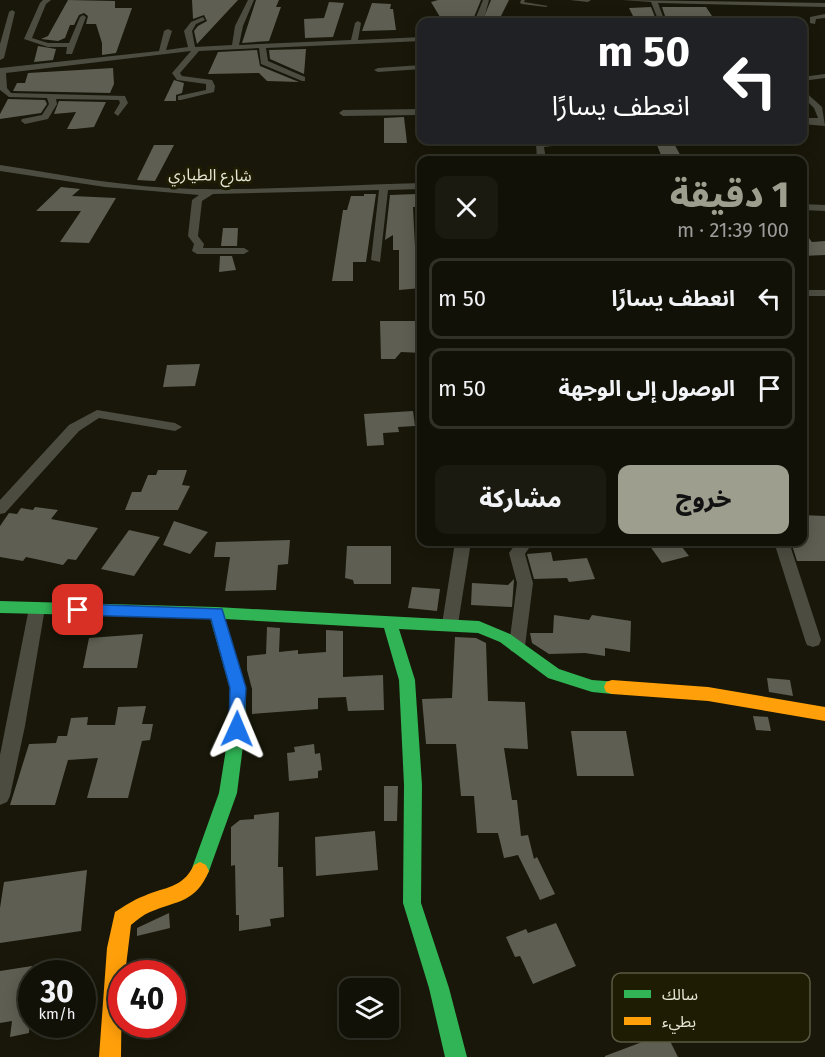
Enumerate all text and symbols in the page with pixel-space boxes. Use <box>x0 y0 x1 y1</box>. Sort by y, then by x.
text: 50 m <box>597 27 690 77</box>
icon: left <box>711 42 789 120</box>
text: انعطف يسارًا <box>552 90 690 122</box>
street label: شارع الطياري <box>168 165 252 188</box>
text: 1 دقيقة <box>670 173 789 217</box>
button: close <box>435 176 498 239</box>
text: 100 m · 21:39 <box>677 218 789 242</box>
icon: left <box>753 282 786 315</box>
text: 50 m <box>438 285 486 312</box>
text: انعطف يسارًا <box>612 285 735 312</box>
icon: arrive <box>753 372 786 405</box>
text: 50 m <box>438 375 486 402</box>
text: الوصول إلى الوجهة <box>558 375 735 402</box>
button: مشاركة <box>435 465 606 534</box>
button: خروج <box>618 465 789 534</box>
pin <box>52 584 103 635</box>
icon: arrive <box>61 593 94 626</box>
position arrow <box>205 697 269 761</box>
speed limit sign: 40 <box>108 960 186 1038</box>
legend <box>612 973 810 1042</box>
text: 30 <box>40 974 74 1010</box>
map controls <box>339 978 399 1038</box>
button: layers <box>339 978 399 1038</box>
text: سالك <box>662 985 698 1004</box>
text: km/h <box>38 1005 76 1023</box>
text: بطيء <box>662 1012 696 1034</box>

